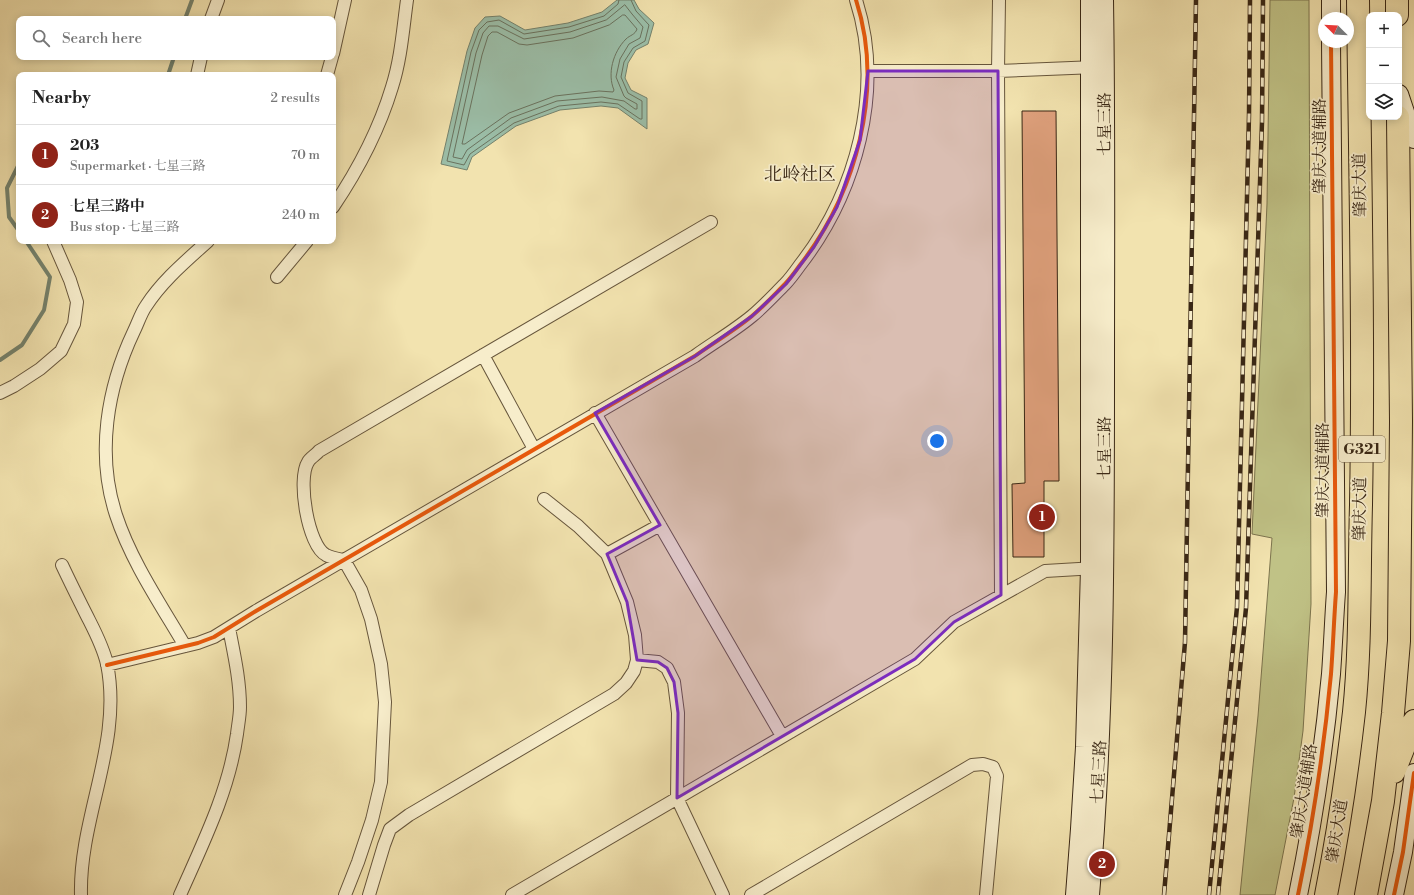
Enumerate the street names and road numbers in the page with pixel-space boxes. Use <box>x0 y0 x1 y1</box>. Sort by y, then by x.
street label: 七星三路 <box>1095 92 1115 156</box>
street label: 肇庆大道辅路 <box>1310 98 1330 194</box>
street label: 肇庆大道 <box>1349 153 1371 217</box>
street label: 七星三路 <box>1095 416 1115 480</box>
street label: 肇庆大道辅路 <box>1313 422 1333 518</box>
road number: G321 <box>1339 436 1385 462</box>
street label: 肇庆大道 <box>1349 477 1371 541</box>
street label: 七星三路 <box>1087 740 1111 804</box>
street label: 肇庆大道辅路 <box>1287 742 1321 840</box>
street label: 肇庆大道 <box>1322 798 1352 864</box>

